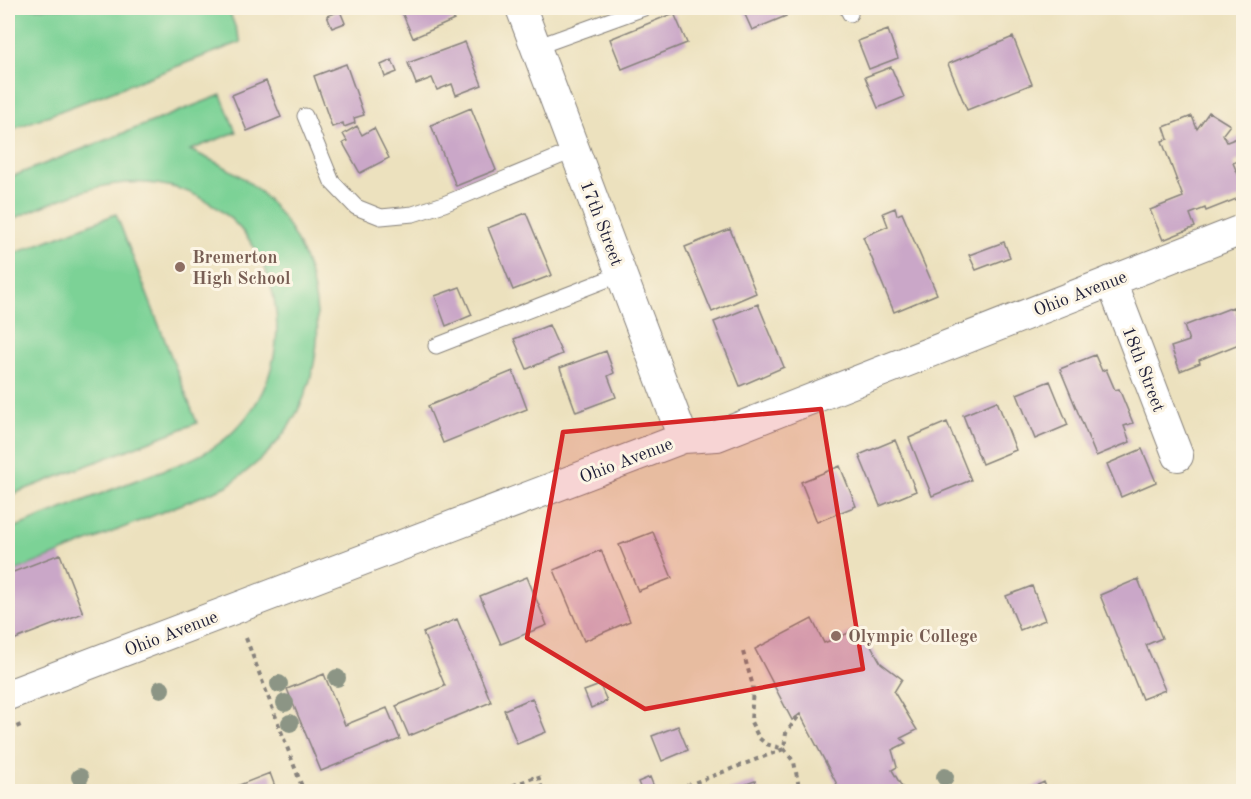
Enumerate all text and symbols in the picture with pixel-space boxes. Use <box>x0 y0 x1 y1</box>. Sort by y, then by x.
street label: 17th Street <box>577 178 626 268</box>
place label: Bremerton High School <box>192 249 291 288</box>
marker: Bremerton High School <box>173 260 187 274</box>
street label: Ohio Avenue <box>1031 268 1130 320</box>
street label: 18th Street <box>1119 324 1168 414</box>
street label: Ohio Avenue <box>577 435 676 487</box>
street label: Ohio Avenue <box>122 608 221 660</box>
place label: Olympic College <box>848 628 978 646</box>
marker: Olympic College <box>829 629 843 643</box>

